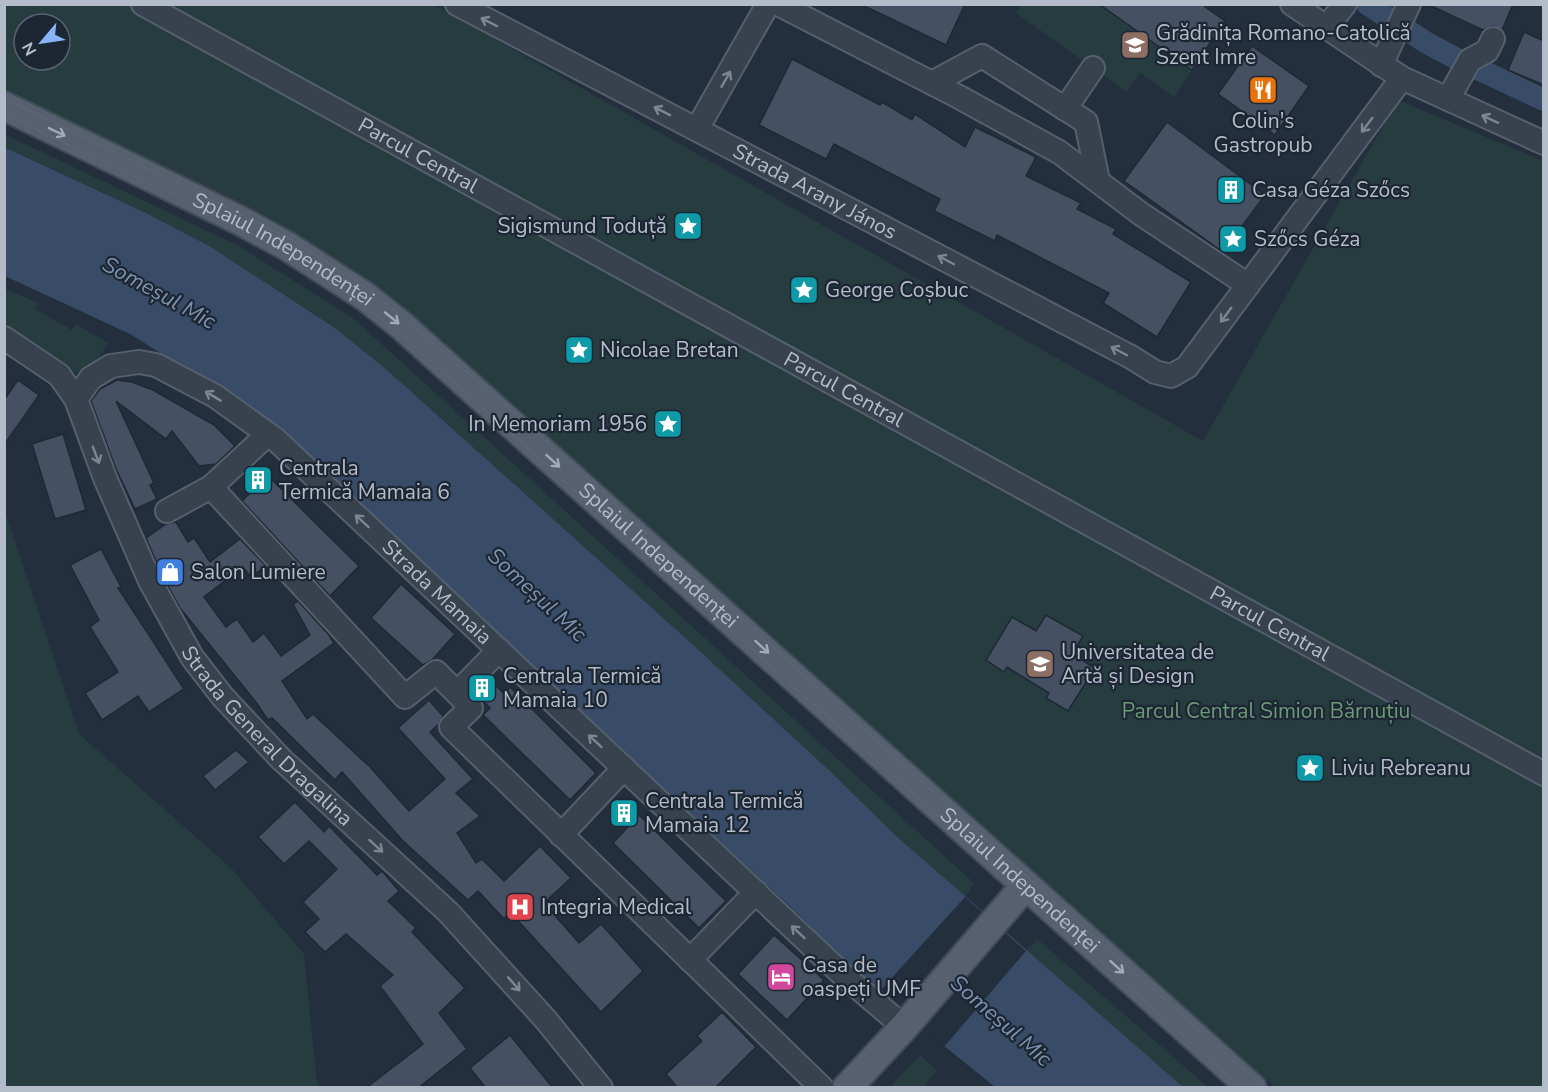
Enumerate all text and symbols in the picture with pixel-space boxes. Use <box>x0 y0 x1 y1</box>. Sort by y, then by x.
north arrow <box>12 12 72 72</box>
one-way arrow <box>480 15 498 27</box>
place label: Grădinița Romano-Catolică Szent Imre <box>1156 19 1411 71</box>
school or university icon: Grădinița Romano-Catolică Szent Imre <box>1119 29 1151 61</box>
text: N <box>17 38 42 59</box>
one-way arrow <box>720 71 732 88</box>
restaurant icon: Colin's Gastropub <box>1247 74 1279 106</box>
one-way arrow <box>653 105 671 117</box>
place label: Colin's Gastropub <box>1213 107 1313 159</box>
street label: Parcul Central <box>353 111 484 200</box>
one-way arrow <box>1482 112 1500 124</box>
one-way arrow <box>1360 116 1373 132</box>
one-way arrow <box>47 127 65 138</box>
street label: Strada Arany János <box>728 137 902 246</box>
building icon: Casa Géza Szőcs <box>1215 174 1247 206</box>
place label: Casa Géza Szőcs <box>1252 176 1410 204</box>
street label: Splaiul Independenței <box>188 186 380 312</box>
place icon: Sigismund Toduță <box>672 210 704 242</box>
place label: Sigismund Toduță <box>497 212 667 240</box>
place icon: Szőcs Géza <box>1217 223 1249 255</box>
place label: Szőcs Géza <box>1254 225 1360 253</box>
water label: Someșul Mic <box>97 249 222 337</box>
one-way arrow <box>938 254 956 266</box>
place icon: George Coșbuc <box>788 274 820 306</box>
place label: George Coșbuc <box>825 276 969 304</box>
one-way arrow <box>1219 306 1232 322</box>
one-way arrow <box>384 311 400 324</box>
place icon: Nicolae Bretan <box>563 334 595 366</box>
place label: Nicolae Bretan <box>600 336 739 364</box>
street label: Parcul Central <box>779 345 910 434</box>
one-way arrow <box>1111 345 1128 357</box>
one-way arrow <box>205 389 222 401</box>
place icon: In Memoriam 1956 <box>652 408 684 440</box>
place label: In Memoriam 1956 <box>468 410 647 438</box>
one-way arrow <box>91 445 102 463</box>
place label: Centrala Termică Mamaia 6 <box>279 454 450 506</box>
one-way arrow <box>546 454 561 468</box>
building icon: Centrala Termică Mamaia 6 <box>242 464 274 496</box>
street label: Splaiul Independenței <box>573 476 744 634</box>
one-way arrow <box>354 513 369 528</box>
street label: Strada Mamaia <box>376 533 498 651</box>
water label: Someșul Mic <box>481 541 594 649</box>
shop icon: Salon Lumiere <box>154 556 186 588</box>
place label: Salon Lumiere <box>191 558 326 586</box>
street label: Parcul Central <box>1205 579 1336 668</box>
place label: Universitatea de Artă și Design <box>1061 638 1214 690</box>
one-way arrow <box>754 640 769 654</box>
street label: Strada General Dragalina <box>175 641 359 832</box>
school or university icon: Universitatea de Artă și Design <box>1024 648 1056 680</box>
place label: Centrala Termică Mamaia 10 <box>503 662 661 714</box>
building icon: Centrala Termică Mamaia 10 <box>466 672 498 704</box>
park label: Parcul Central Simion Bărnuțiu <box>1122 697 1410 725</box>
one-way arrow <box>588 734 603 748</box>
place icon: Liviu Rebreanu <box>1294 752 1326 784</box>
place label: Liviu Rebreanu <box>1331 754 1471 782</box>
place label: Centrala Termică Mamaia 12 <box>645 787 803 839</box>
building icon: Centrala Termică Mamaia 12 <box>608 797 640 829</box>
street label: Splaiul Independenței <box>934 801 1106 959</box>
one-way arrow <box>369 839 384 853</box>
hospital icon: Integria Medical <box>504 891 536 923</box>
place label: Integria Medical <box>541 893 692 921</box>
one-way arrow <box>791 925 806 939</box>
place label: Casa de oaspeți UMF <box>802 951 921 1003</box>
one-way arrow <box>1109 960 1124 974</box>
hotel icon: Casa de oaspeți UMF <box>765 961 797 993</box>
water label: Someșul Mic <box>944 969 1059 1074</box>
one-way arrow <box>507 976 521 991</box>

